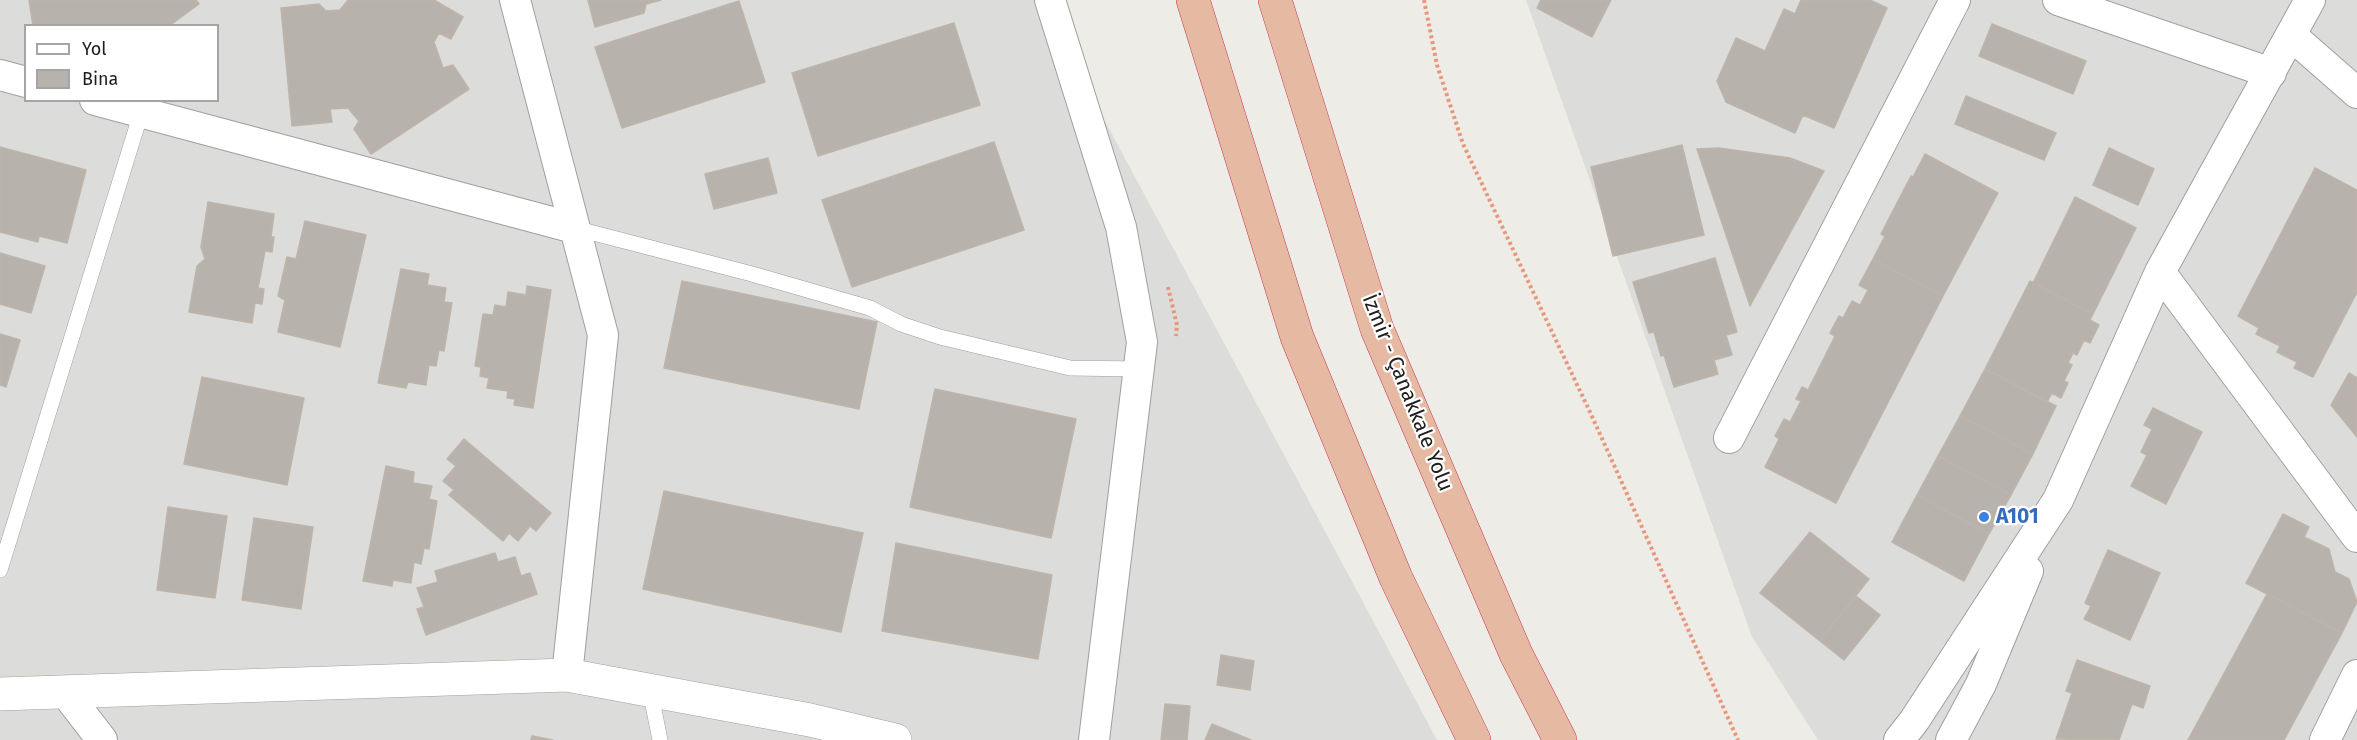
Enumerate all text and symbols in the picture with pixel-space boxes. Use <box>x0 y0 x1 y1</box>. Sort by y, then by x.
legend <box>24 24 219 102</box>
text: Yol <box>82 38 107 60</box>
text: Bina <box>82 68 118 90</box>
street label: İzmir - Çanakkale Yolu <box>1356 291 1458 495</box>
place label: A101 <box>1996 504 2039 530</box>
marker: A101 <box>1977 510 1991 524</box>

